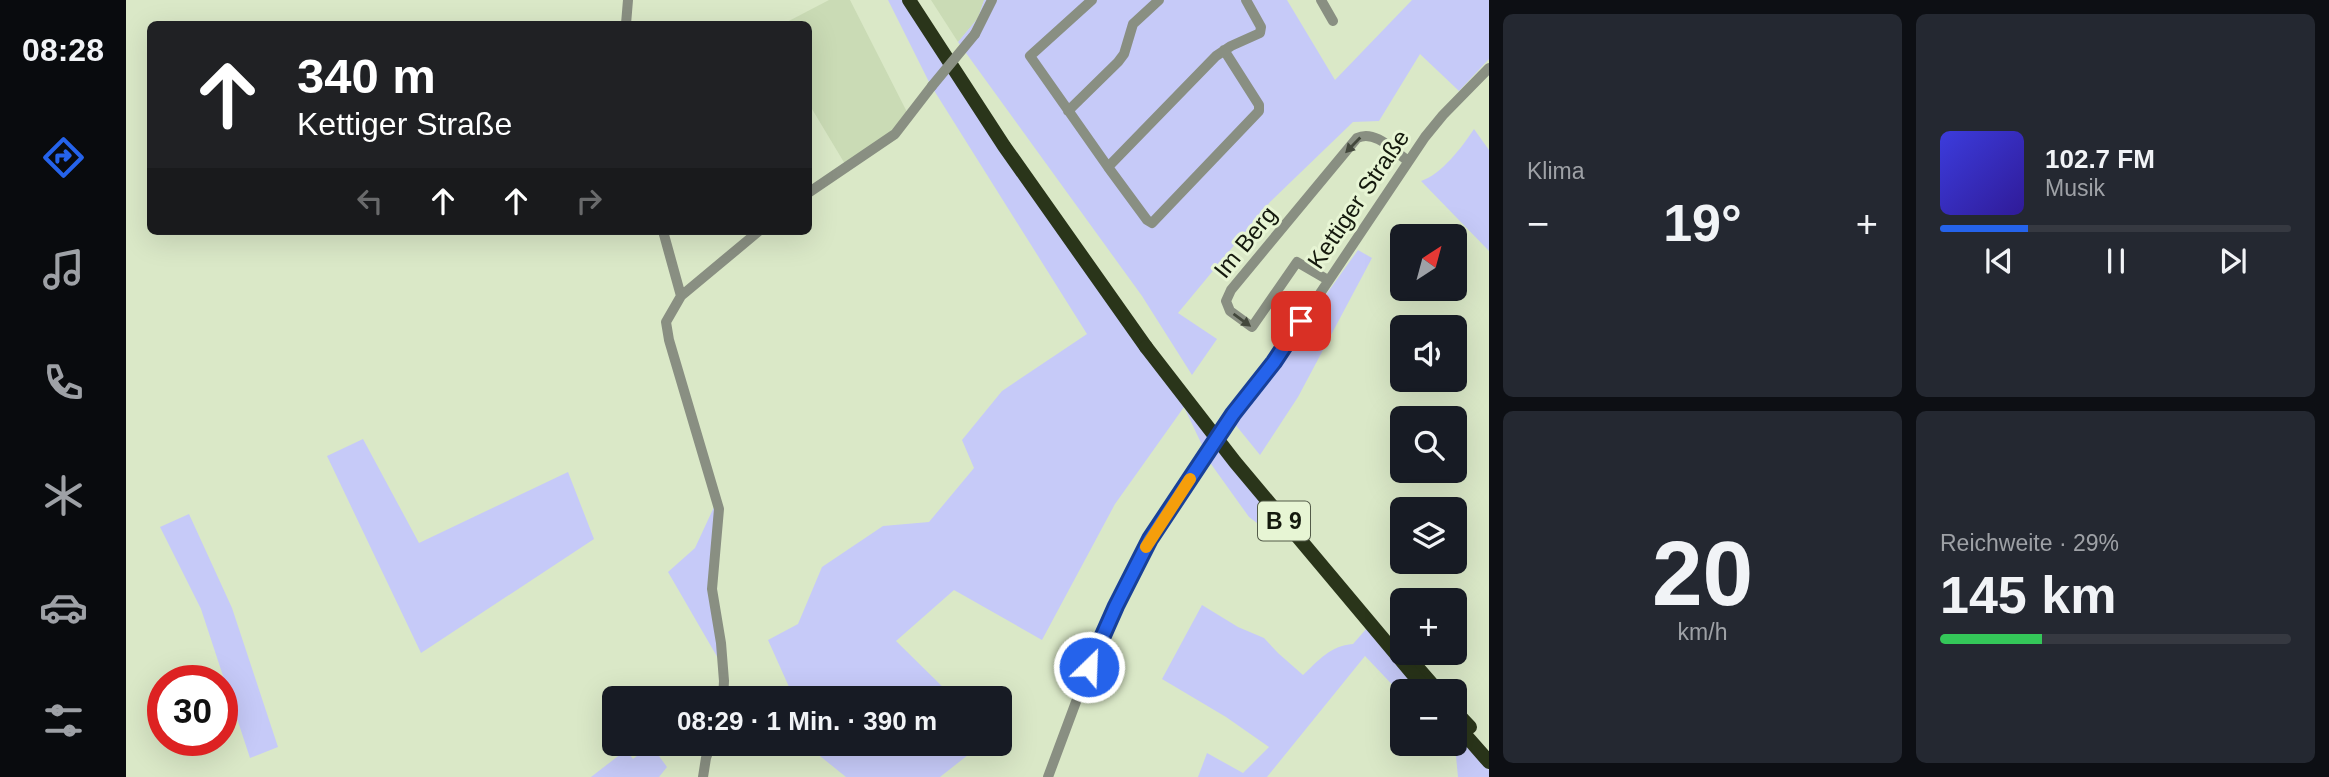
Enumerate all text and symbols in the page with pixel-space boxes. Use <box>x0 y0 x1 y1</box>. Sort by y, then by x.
text: 08:28 <box>22 32 104 68</box>
icon: ahead <box>182 49 273 140</box>
text: 340 m <box>297 49 436 103</box>
text: Kettiger Straße <box>297 106 512 142</box>
street label: Kettiger Straße <box>1302 125 1414 273</box>
icon: directions <box>39 133 88 182</box>
one-way arrow <box>1344 136 1361 153</box>
text: 102.7 FM <box>2045 144 2155 174</box>
text: Klima <box>1527 158 1585 184</box>
text: Musik <box>2045 175 2105 201</box>
icon: left <box>351 182 389 220</box>
icon: ahead <box>424 182 462 220</box>
icon: ahead <box>497 182 535 220</box>
icon: right <box>570 182 608 220</box>
text: 19° <box>1663 194 1742 252</box>
street label: Im Berg <box>1208 201 1282 283</box>
text: − <box>1527 203 1549 245</box>
text: + <box>1856 203 1878 245</box>
north arrow <box>1390 224 1466 301</box>
map controls <box>1390 224 1467 756</box>
icon: previous <box>1980 242 2018 280</box>
icon: pause <box>2097 242 2135 280</box>
icon: next <box>2214 242 2252 280</box>
icon: music <box>39 245 88 294</box>
pin <box>1271 291 1331 351</box>
icon: arrive <box>1282 302 1320 340</box>
one-way arrow <box>1233 313 1251 327</box>
button: sound <box>1390 315 1467 392</box>
icon: phone <box>39 358 88 407</box>
button: search <box>1390 406 1467 483</box>
icon: climate <box>39 471 88 520</box>
button: layers <box>1390 497 1467 574</box>
road number: B 9 <box>1258 502 1310 540</box>
text: 20 <box>1652 523 1753 624</box>
text: Reichweite · 29% <box>1940 530 2119 556</box>
text: 145 km <box>1940 566 2116 624</box>
icon: car <box>39 583 88 632</box>
button: + <box>1390 588 1467 665</box>
text: km/h <box>1678 619 1727 645</box>
position arrow <box>1052 630 1126 704</box>
speed limit sign: 30 <box>147 665 238 756</box>
button: − <box>1390 679 1467 756</box>
icon: filters <box>39 696 88 745</box>
text: 08:29 · 1 Min. · 390 m <box>677 706 937 736</box>

